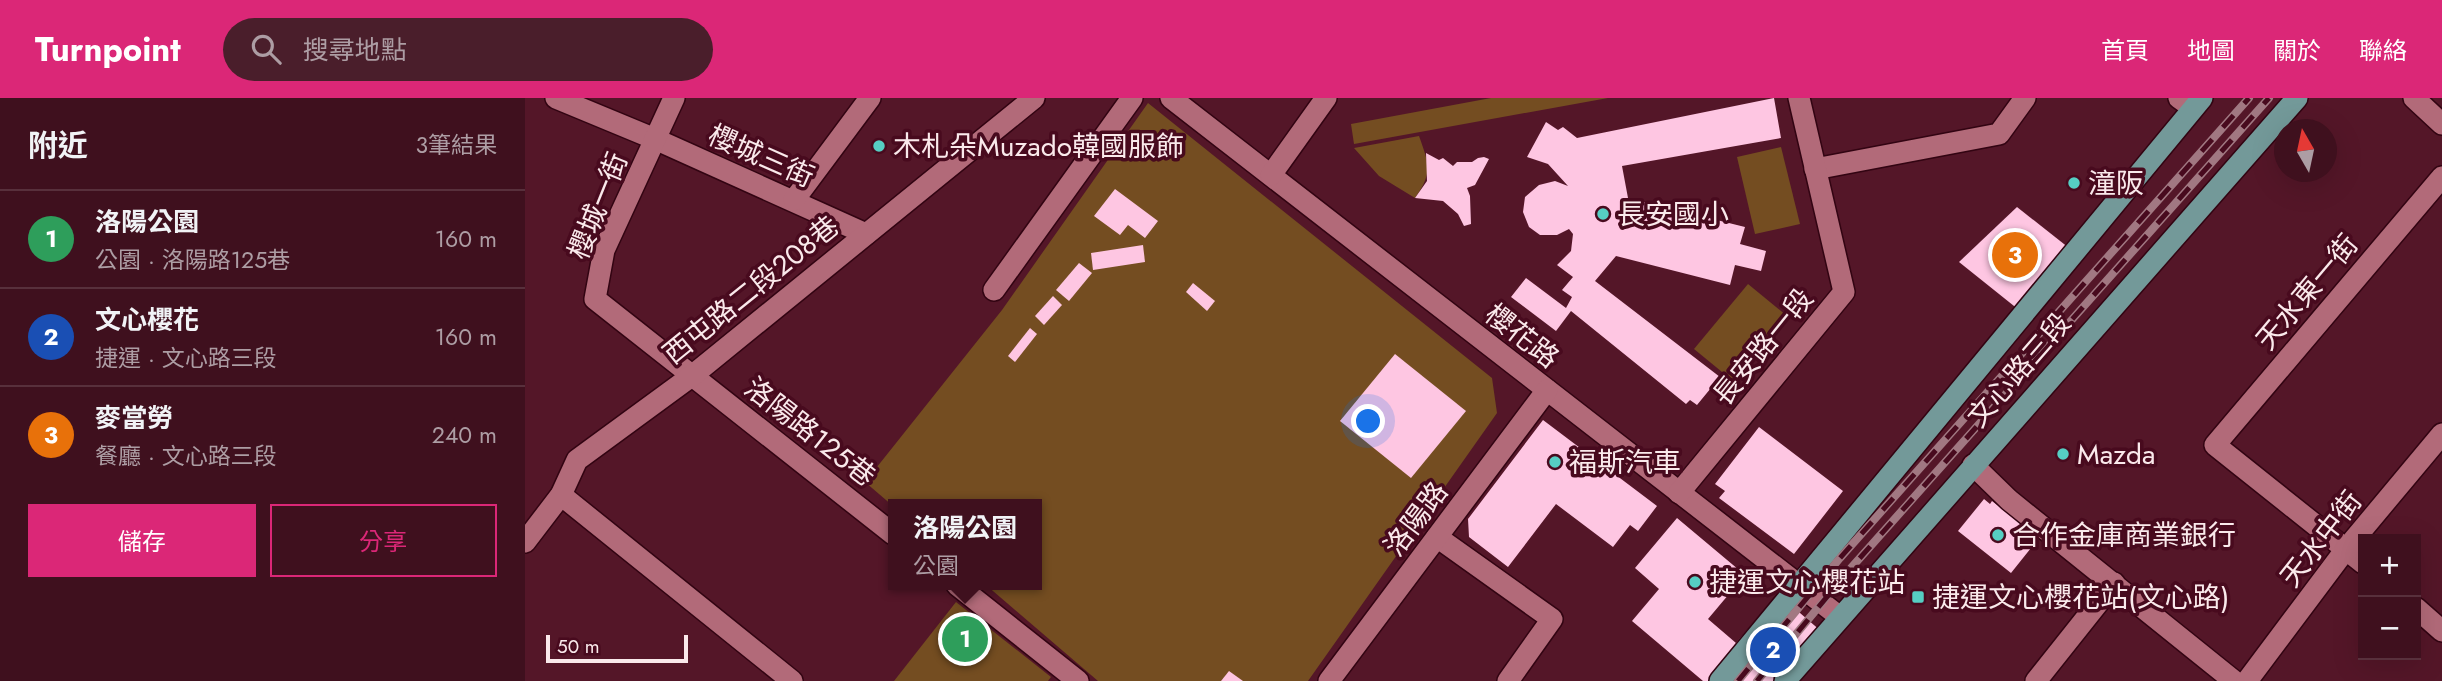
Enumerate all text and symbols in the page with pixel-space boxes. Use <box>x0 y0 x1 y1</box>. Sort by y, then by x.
search box <box>223 18 713 81</box>
text: Turnpoint <box>35 26 181 73</box>
icon: search <box>247 30 285 68</box>
text: 搜尋地點 <box>303 31 407 69</box>
text: 首頁 <box>2101 33 2149 68</box>
text: 地圖 <box>2187 33 2235 68</box>
text: 關於 <box>2273 33 2321 68</box>
text: 聯絡 <box>2359 33 2407 68</box>
street label: 櫻城三街 <box>701 114 821 198</box>
north arrow <box>2274 119 2337 182</box>
text: 附近 <box>28 124 88 167</box>
place label: 木札朵Muzado韓國服飾 <box>893 126 1184 167</box>
text: 3筆結果 <box>415 128 497 162</box>
marker: 木札朵Muzado韓國服飾 <box>871 138 887 154</box>
street label: 櫻城一街 <box>558 146 638 266</box>
place label: 潼阪 <box>2088 163 2144 204</box>
marker: 潼阪 <box>2066 175 2082 191</box>
place label: 長安國小 <box>1617 194 1729 235</box>
text: 洛陽公園 <box>95 203 199 241</box>
street label: 西屯路二段208巷 <box>654 206 848 374</box>
marker: 長安國小 <box>1595 206 1611 222</box>
text: 1 <box>45 222 57 256</box>
text: 160 m <box>435 222 497 256</box>
street label: 天水東一街 <box>2246 225 2368 359</box>
pin: 3 <box>1992 229 2038 281</box>
text: 公園 · 洛陽路125巷 <box>95 243 290 277</box>
street label: 長安路一段 <box>1703 280 1823 414</box>
street label: 櫻花路 <box>1476 294 1568 378</box>
text: 文心櫻花 <box>95 301 199 339</box>
street label: 文心路三段 <box>1958 304 2080 436</box>
text: 2 <box>43 320 59 354</box>
text: 160 m <box>435 320 497 354</box>
text: 捷運 · 文心路三段 <box>95 341 277 375</box>
street label: 洛陽路125巷 <box>736 368 884 496</box>
text: 麥當勞 <box>95 399 173 437</box>
your location <box>1351 404 1385 438</box>
text: 3 <box>44 418 58 452</box>
text: 240 m <box>432 418 497 452</box>
place label: Mazda <box>2077 434 2155 475</box>
text: 餐廳 · 文心路三段 <box>95 439 277 473</box>
place label: 福斯汽車 <box>1569 442 1681 483</box>
marker: Mazda <box>2055 446 2071 462</box>
marker: 福斯汽車 <box>1547 454 1563 470</box>
street label: 洛陽路 <box>1374 473 1458 565</box>
street label: 天水中街 <box>2270 482 2372 596</box>
popup <box>888 499 1042 590</box>
button: 儲存 <box>28 504 256 577</box>
button: 分享 <box>270 504 497 577</box>
text: 洛陽公園 <box>913 509 1017 547</box>
place label: 合作金庫商業銀行 <box>2012 515 2236 556</box>
marker: 合作金庫商業銀行 <box>1990 527 2006 543</box>
map controls <box>2358 534 2421 660</box>
button: + <box>2358 534 2421 597</box>
text: 公園 <box>913 549 959 583</box>
place label: 捷運文心櫻花站 <box>1709 562 1905 603</box>
marker: 捷運文心櫻花站 <box>1687 574 1703 590</box>
place label: 捷運文心櫻花站(文心路) <box>1932 577 2229 618</box>
marker: 捷運文心櫻花站(文心路) <box>1910 589 1926 605</box>
button: − <box>2358 597 2421 660</box>
pin: 1 <box>942 613 988 665</box>
pin: 2 <box>1750 624 1796 676</box>
scale bar <box>546 632 688 664</box>
text: 50 m <box>557 633 600 660</box>

